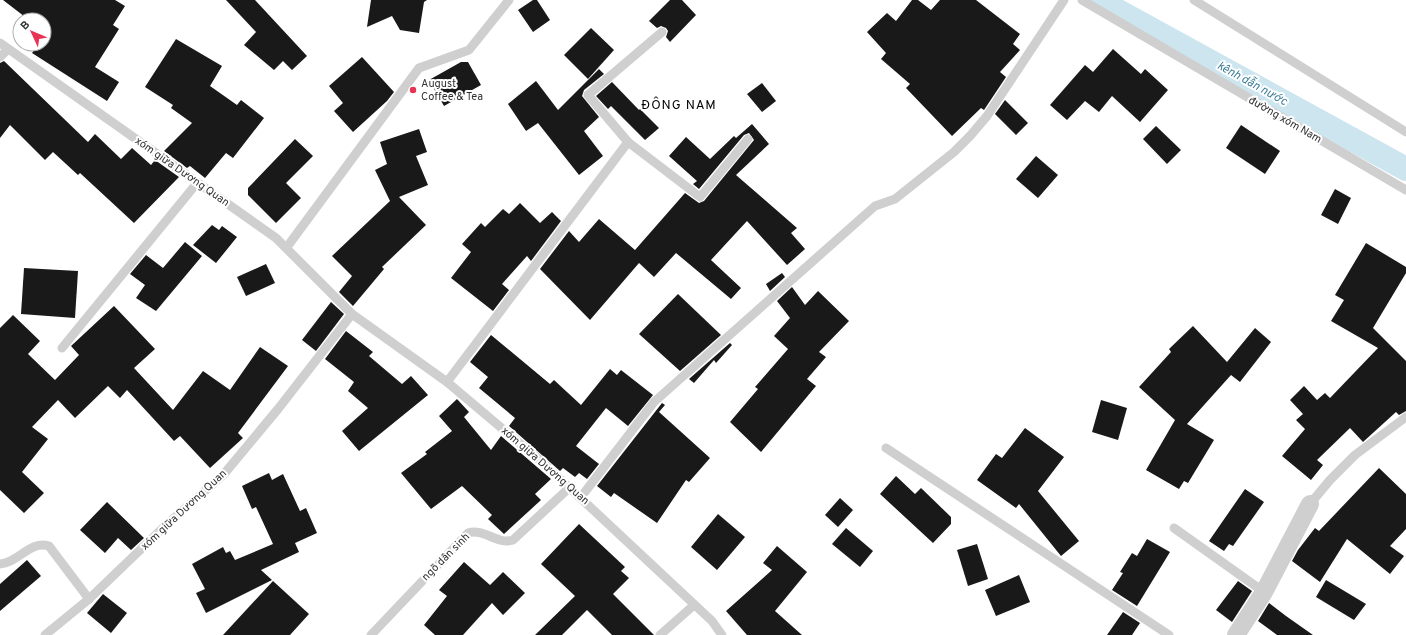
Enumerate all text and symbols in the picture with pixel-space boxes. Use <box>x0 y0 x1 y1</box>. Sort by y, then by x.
north arrow <box>12 12 52 52</box>
text: B <box>18 18 33 33</box>
water label: kênh dẫn nước <box>1214 58 1290 110</box>
place label: August Coffee & Tea <box>421 77 483 104</box>
marker: August Coffee & Tea <box>408 85 418 95</box>
street label: đường xóm Nam <box>1246 93 1324 147</box>
district label: ĐÔNG NAM <box>641 96 717 114</box>
street label: xóm giữa Dương Quan <box>132 134 232 210</box>
street label: xóm giữa Dương Quan <box>498 424 592 508</box>
street label: xóm giữa Dương Quan <box>138 467 230 553</box>
street label: ngõ dân sinh <box>419 530 473 584</box>

